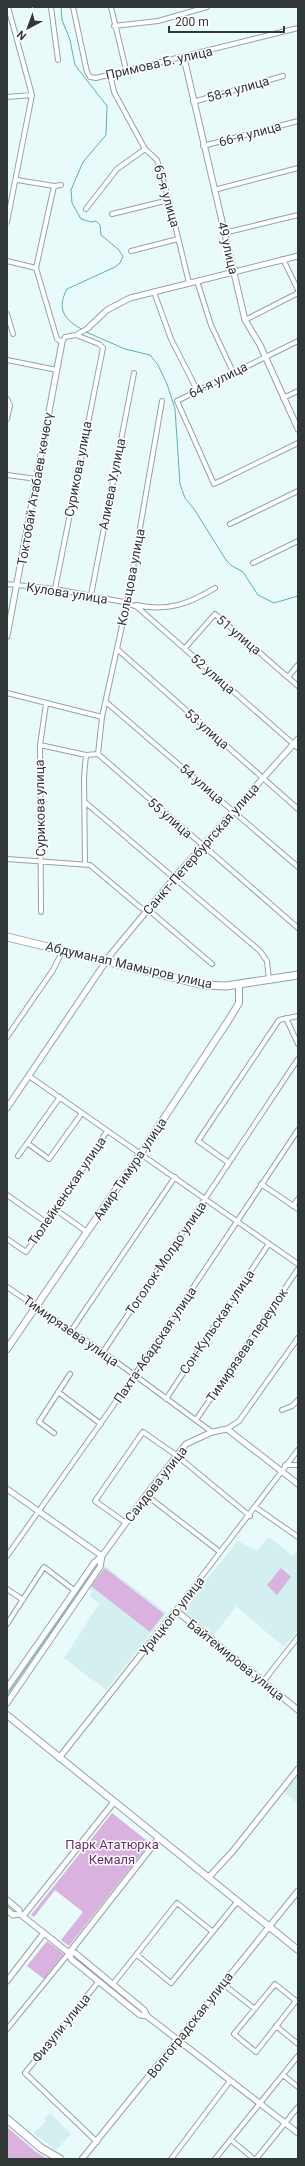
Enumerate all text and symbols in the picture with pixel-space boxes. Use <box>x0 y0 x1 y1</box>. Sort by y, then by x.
north arrow <box>8 8 48 48</box>
scale bar <box>169 8 284 34</box>
text: 200 m <box>175 15 209 29</box>
text: N <box>14 28 29 43</box>
street label: Примова Б. улица <box>104 43 214 83</box>
street label: 58-я улица <box>205 73 271 105</box>
street label: 66-я улица <box>217 118 283 150</box>
street label: 65-я улица <box>151 163 183 229</box>
street label: 49 улица <box>215 220 241 276</box>
street label: 64-я улица <box>186 359 250 401</box>
street label: Токтобай Атабаев көчөсү <box>14 411 56 567</box>
street label: Сурикова улица <box>61 420 95 518</box>
street label: Алиева У.улица <box>96 437 128 531</box>
street label: Кольцова улица <box>114 527 148 627</box>
street label: Кулова улица <box>25 579 109 607</box>
street label: 51 улица <box>214 612 264 658</box>
street label: 52 улица <box>188 651 238 697</box>
street label: 53 улица <box>182 706 232 752</box>
street label: Сурикова улица <box>32 759 48 857</box>
street label: 54 улица <box>177 761 227 807</box>
street label: Санкт-Петербургская улица <box>140 780 262 918</box>
street label: 55 улица <box>145 795 195 841</box>
street label: Абдуманап Мамыров улица <box>44 938 214 992</box>
street label: Амир-Тимура улица <box>90 1115 170 1223</box>
street label: Тюлейкенская улица <box>25 1134 109 1248</box>
street label: Тоголок-Молдо улица <box>123 1199 209 1317</box>
street label: Сон-Кульская улица <box>177 1267 257 1377</box>
street label: Пахта-Абадская улица <box>110 1284 200 1406</box>
street label: Тимирязева переулок <box>203 1285 291 1405</box>
street label: Тимирязева улица <box>20 1292 122 1370</box>
street label: Саидова улица <box>122 1443 190 1525</box>
street label: Урицкого улица <box>137 1574 207 1658</box>
street label: Байтемирова улица <box>184 1616 288 1704</box>
park label: Парк Ататюрка Кемаля <box>65 1837 159 1867</box>
street label: Волгоградская улица <box>144 1969 236 2081</box>
street label: Физули улица <box>29 1991 93 2065</box>

